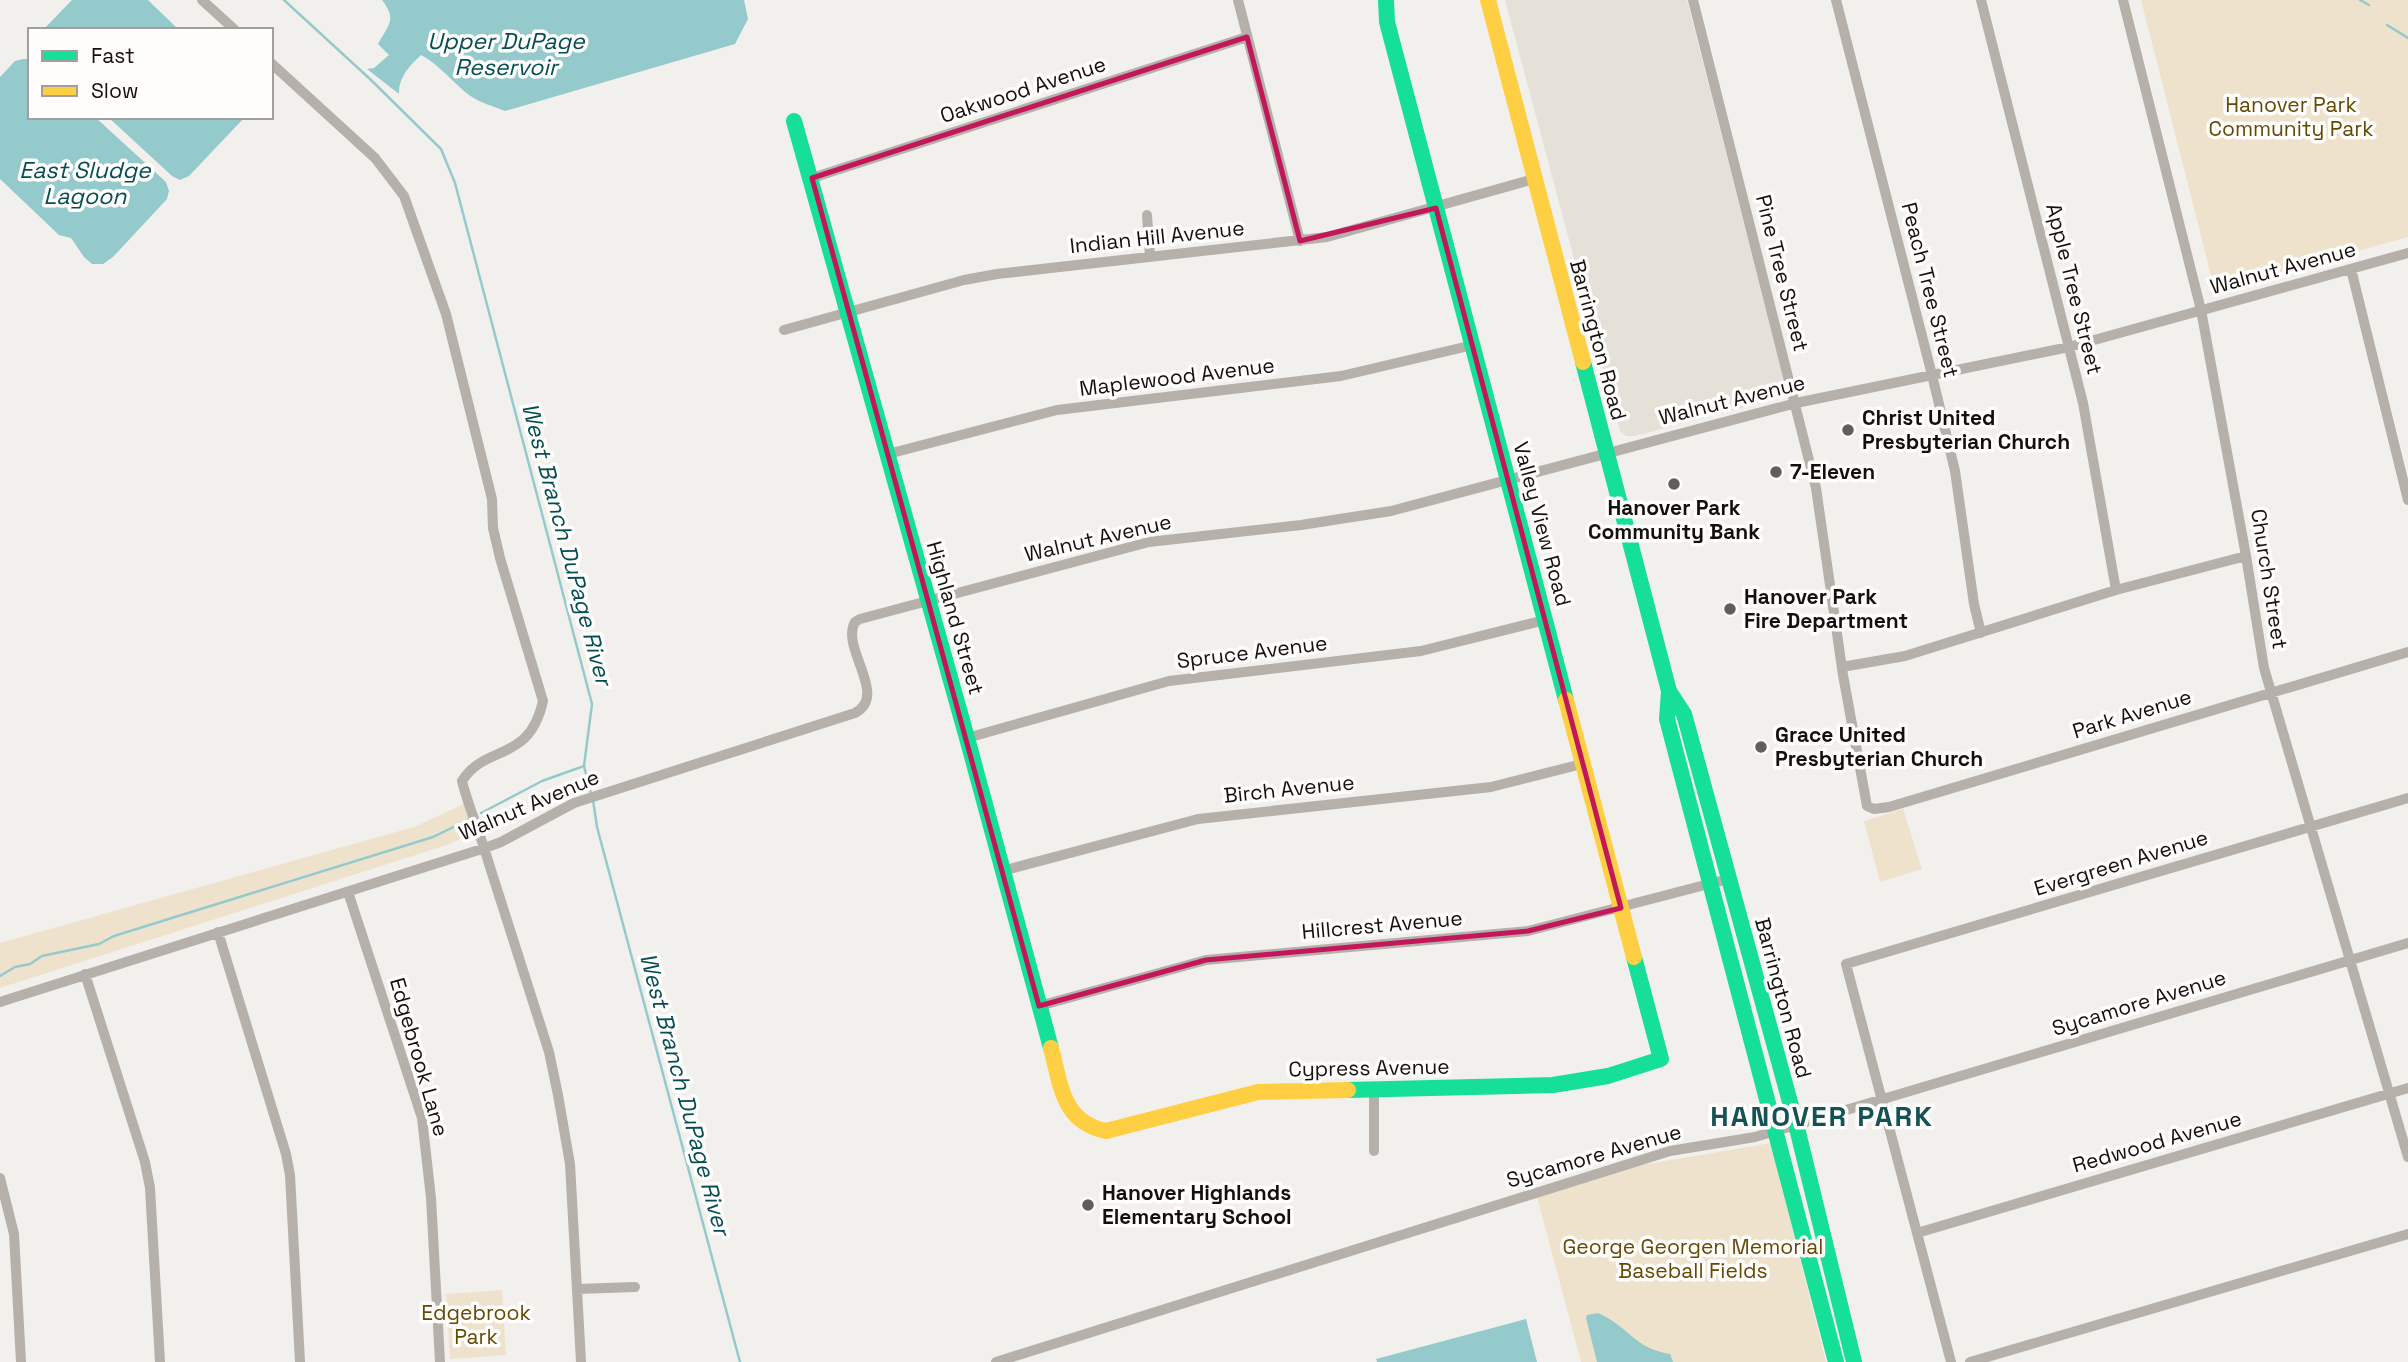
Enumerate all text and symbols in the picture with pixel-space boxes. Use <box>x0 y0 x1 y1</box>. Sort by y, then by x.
water label: Upper DuPage Reservoir <box>427 26 586 82</box>
legend <box>28 28 273 119</box>
text: Fast <box>91 42 135 69</box>
street label: Oakwood Avenue <box>936 50 1109 129</box>
text: Slow <box>91 77 139 104</box>
park label: Hanover Park Community Park <box>2209 91 2373 142</box>
water label: East Sludge Lagoon <box>19 155 152 211</box>
street label: Pine Tree Street <box>1750 192 1815 354</box>
street label: Peach Tree Street <box>1896 200 1965 380</box>
street label: Apple Tree Street <box>2040 200 2109 377</box>
street label: Indian Hill Avenue <box>1068 214 1246 259</box>
street label: Walnut Avenue <box>2207 235 2359 300</box>
street label: Barrington Road <box>1564 257 1633 423</box>
street label: Maplewood Avenue <box>1078 351 1276 402</box>
street label: Walnut Avenue <box>1656 368 1808 431</box>
water label: West Branch DuPage River <box>515 400 620 691</box>
place label: Christ United Presbyterian Church <box>1862 404 2070 455</box>
marker: Christ United Presbyterian Church <box>1840 422 1856 438</box>
street label: Valley View Road <box>1508 439 1577 609</box>
place label: 7-Eleven <box>1790 458 1875 485</box>
marker: 7-Eleven <box>1768 464 1784 480</box>
marker: Hanover Park Community Bank <box>1666 476 1682 492</box>
place label: Hanover Park Community Bank <box>1588 494 1760 545</box>
street label: Walnut Avenue <box>1022 507 1174 568</box>
street label: Church Street <box>2245 507 2294 651</box>
street label: Highland Street <box>921 538 990 698</box>
place label: Hanover Park Fire Department <box>1744 583 1908 634</box>
marker: Hanover Park Fire Department <box>1722 601 1738 617</box>
street label: Spruce Avenue <box>1175 629 1329 674</box>
street label: Park Avenue <box>2069 683 2195 744</box>
place label: Grace United Presbyterian Church <box>1775 721 1983 772</box>
marker: Grace United Presbyterian Church <box>1753 739 1769 755</box>
street label: Walnut Avenue <box>455 763 603 846</box>
street label: Birch Avenue <box>1222 768 1356 809</box>
street label: Evergreen Avenue <box>2030 823 2211 902</box>
street label: Hillcrest Avenue <box>1300 904 1464 945</box>
street label: Barrington Road <box>1749 915 1818 1081</box>
water label: West Branch DuPage River <box>633 950 738 1241</box>
street label: Sycamore Avenue <box>2049 963 2229 1042</box>
street label: Edgebrook Lane <box>384 974 455 1139</box>
street label: Cypress Avenue <box>1288 1053 1450 1082</box>
district label: HANOVER PARK <box>1710 1098 1934 1134</box>
street label: Redwood Avenue <box>2069 1104 2244 1179</box>
street label: Sycamore Avenue <box>1503 1118 1684 1193</box>
place label: Hanover Highlands Elementary School <box>1102 1179 1292 1230</box>
marker: Hanover Highlands Elementary School <box>1080 1197 1096 1213</box>
park label: George Georgen Memorial Baseball Fields <box>1562 1233 1824 1284</box>
park label: Edgebrook Park <box>421 1299 531 1350</box>

